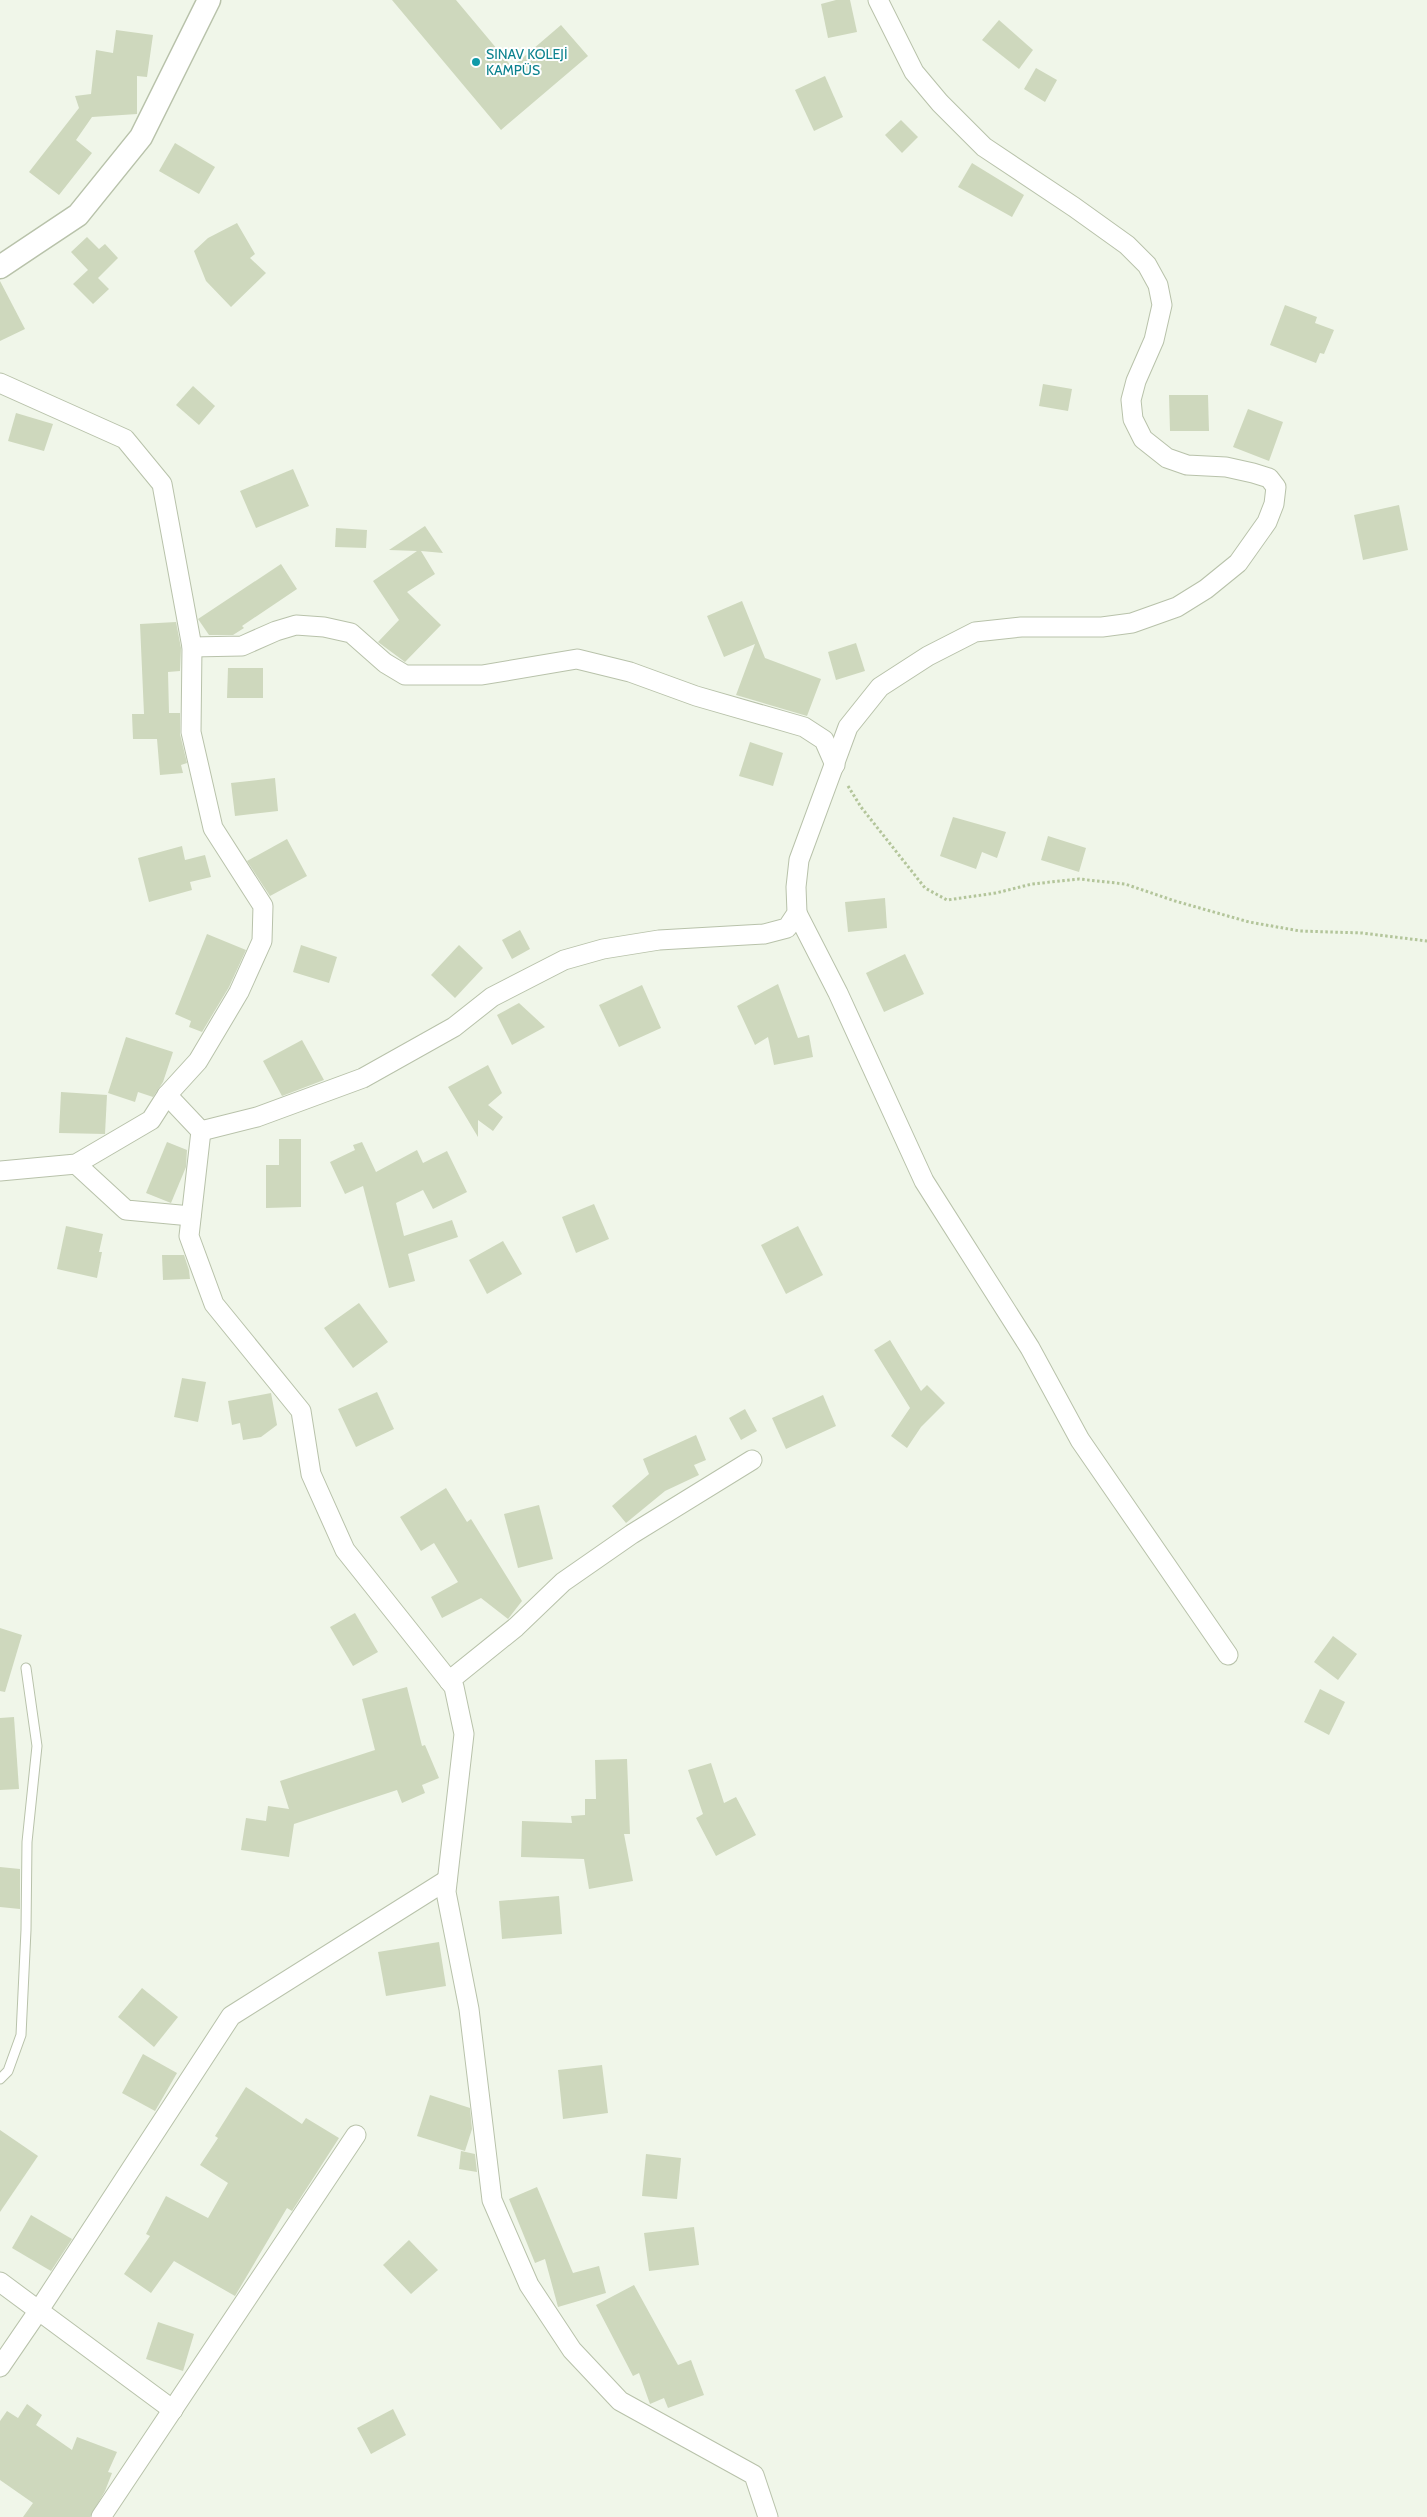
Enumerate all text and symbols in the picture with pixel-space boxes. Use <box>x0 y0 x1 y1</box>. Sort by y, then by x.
place label: SINAV KOLEJİ KAMPÜS <box>486 45 567 79</box>
marker: SINAV KOLEJİ KAMPÜS <box>470 56 482 68</box>

